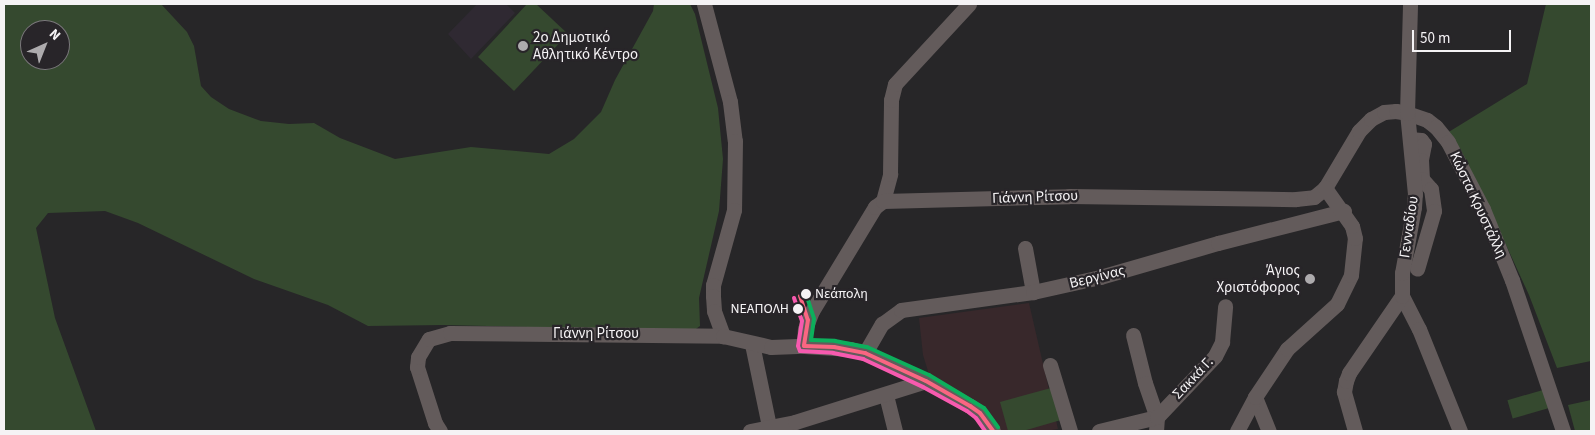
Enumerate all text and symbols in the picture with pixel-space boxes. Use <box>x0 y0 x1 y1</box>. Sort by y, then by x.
north arrow <box>20 20 70 70</box>
scale bar <box>1415 20 1514 52</box>
text: N <box>44 25 65 45</box>
place label: 2o Δημοτικό Αθλητικό Κέντρο <box>533 28 638 63</box>
text: 50 m <box>1420 28 1450 49</box>
marker: 2o Δημοτικό Αθλητικό Κέντρο <box>517 40 529 52</box>
street label: Κώστα Κρυστάλλη <box>1445 149 1511 261</box>
street label: Γιάννη Ρίτσου <box>992 187 1078 207</box>
street label: Γενναδίου <box>1396 195 1422 259</box>
street label: Βεργίνας <box>1067 261 1127 293</box>
place label: Άγιος Χριστόφορος <box>1216 261 1300 296</box>
marker: Άγιος Χριστόφορος <box>1304 273 1316 285</box>
place label: Νεάπολη <box>815 286 868 302</box>
marker: Νεάπολη <box>801 289 811 299</box>
place label: ΝΕΑΠΟΛΗ <box>730 301 789 317</box>
marker: ΝΕΑΠΟΛΗ <box>793 304 803 314</box>
street label: Γιάννη Ρίτσου <box>553 325 639 343</box>
street label: Σακκά Γ. <box>1169 353 1217 403</box>

